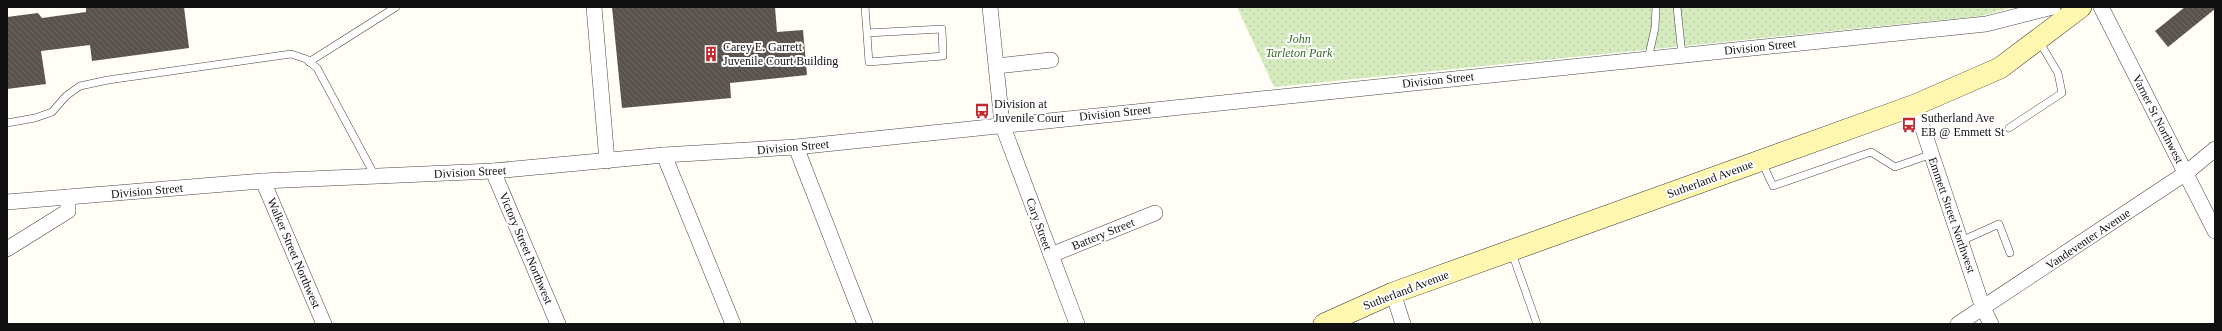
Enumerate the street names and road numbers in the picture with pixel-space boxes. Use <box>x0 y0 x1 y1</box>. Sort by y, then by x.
street label: Division Street <box>1723 36 1797 58</box>
street label: Division Street <box>1401 69 1475 91</box>
street label: Varner St Northwest <box>2130 72 2187 166</box>
street label: Division Street <box>1078 102 1152 124</box>
street label: Division Street <box>756 137 830 157</box>
street label: Emmett Street Northwest <box>1926 155 1979 276</box>
street label: Sutherland Avenue <box>1665 157 1755 201</box>
street label: Division Street <box>434 163 507 181</box>
street label: Division Street <box>110 181 184 201</box>
street label: Victory Street Northwest <box>496 190 556 307</box>
street label: Walker Street Northwest <box>264 196 324 311</box>
street label: Cary Street <box>1023 196 1055 253</box>
street label: Vandeventer Avenue <box>2043 206 2133 272</box>
street label: Battery Street <box>1070 215 1137 253</box>
street label: Sutherland Avenue <box>1361 267 1451 313</box>

